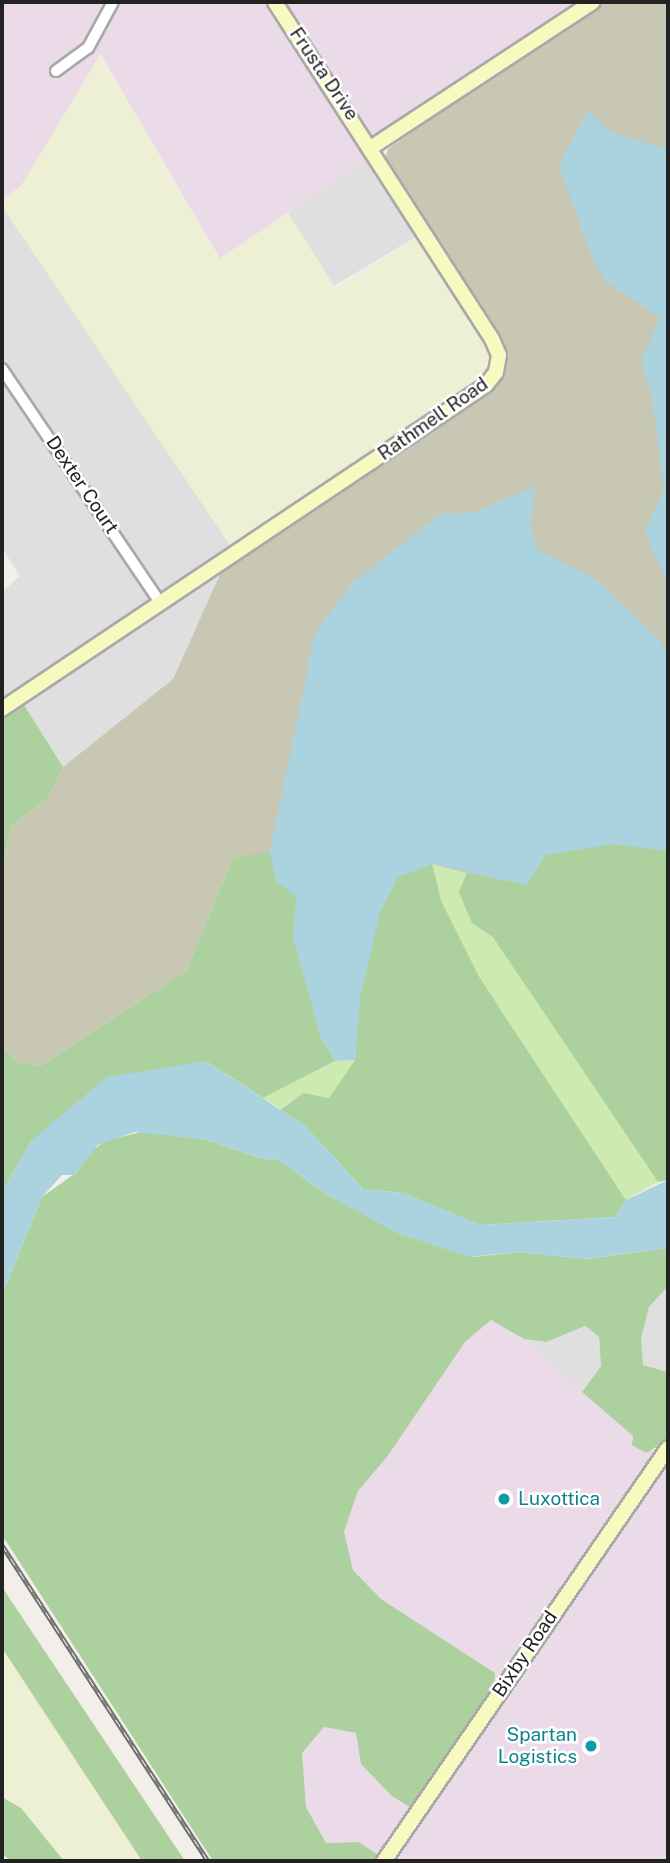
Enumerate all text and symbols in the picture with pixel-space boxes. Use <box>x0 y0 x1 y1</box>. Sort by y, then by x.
street label: Frusta Drive <box>285 23 363 125</box>
street label: Rathmell Road <box>374 373 492 465</box>
street label: Dexter Court <box>41 432 123 538</box>
place label: Luxottica <box>518 1488 600 1510</box>
marker: Luxottica <box>496 1491 512 1507</box>
street label: Bixby Road <box>488 1607 562 1701</box>
place label: Spartan Logistics <box>498 1724 577 1768</box>
marker: Spartan Logistics <box>583 1738 599 1754</box>

